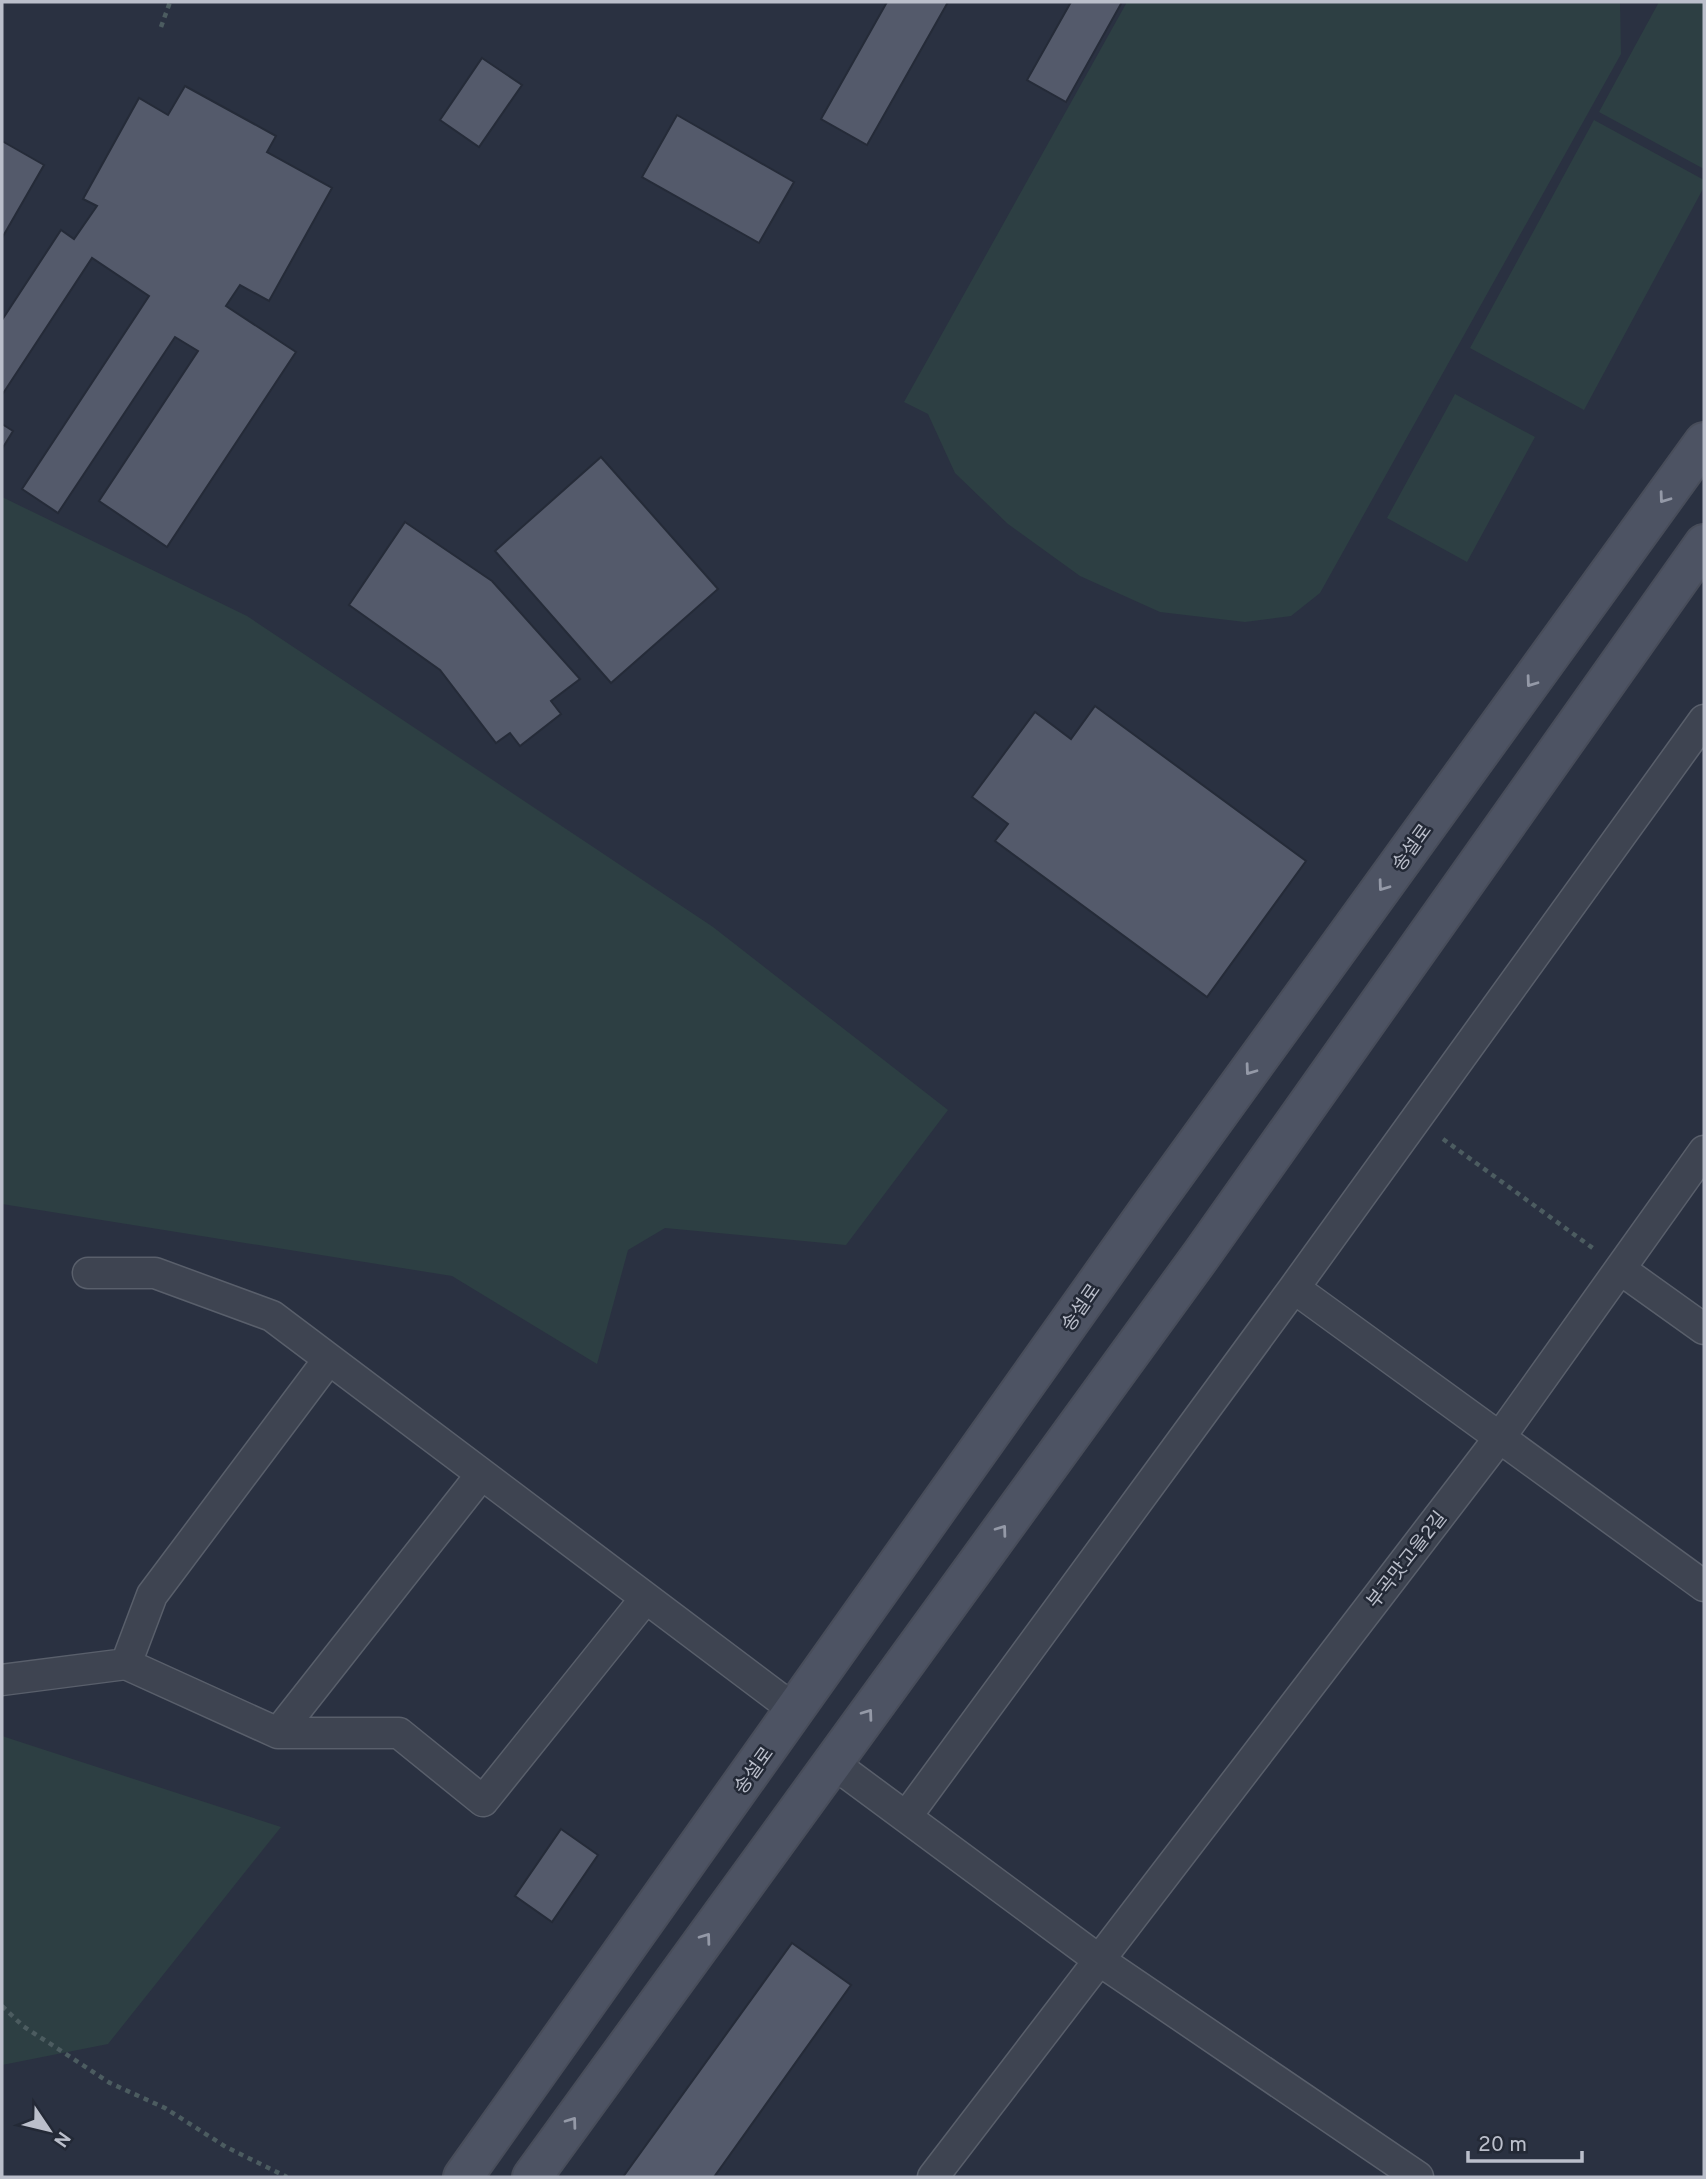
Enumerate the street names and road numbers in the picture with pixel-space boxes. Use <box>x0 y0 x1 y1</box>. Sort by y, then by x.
street label: 송설로 <box>1387 820 1438 876</box>
street label: 송설로 <box>1057 1280 1107 1337</box>
street label: 부곡맛고을2길 <box>1362 1507 1453 1614</box>
street label: 송설로 <box>729 1743 780 1799</box>

